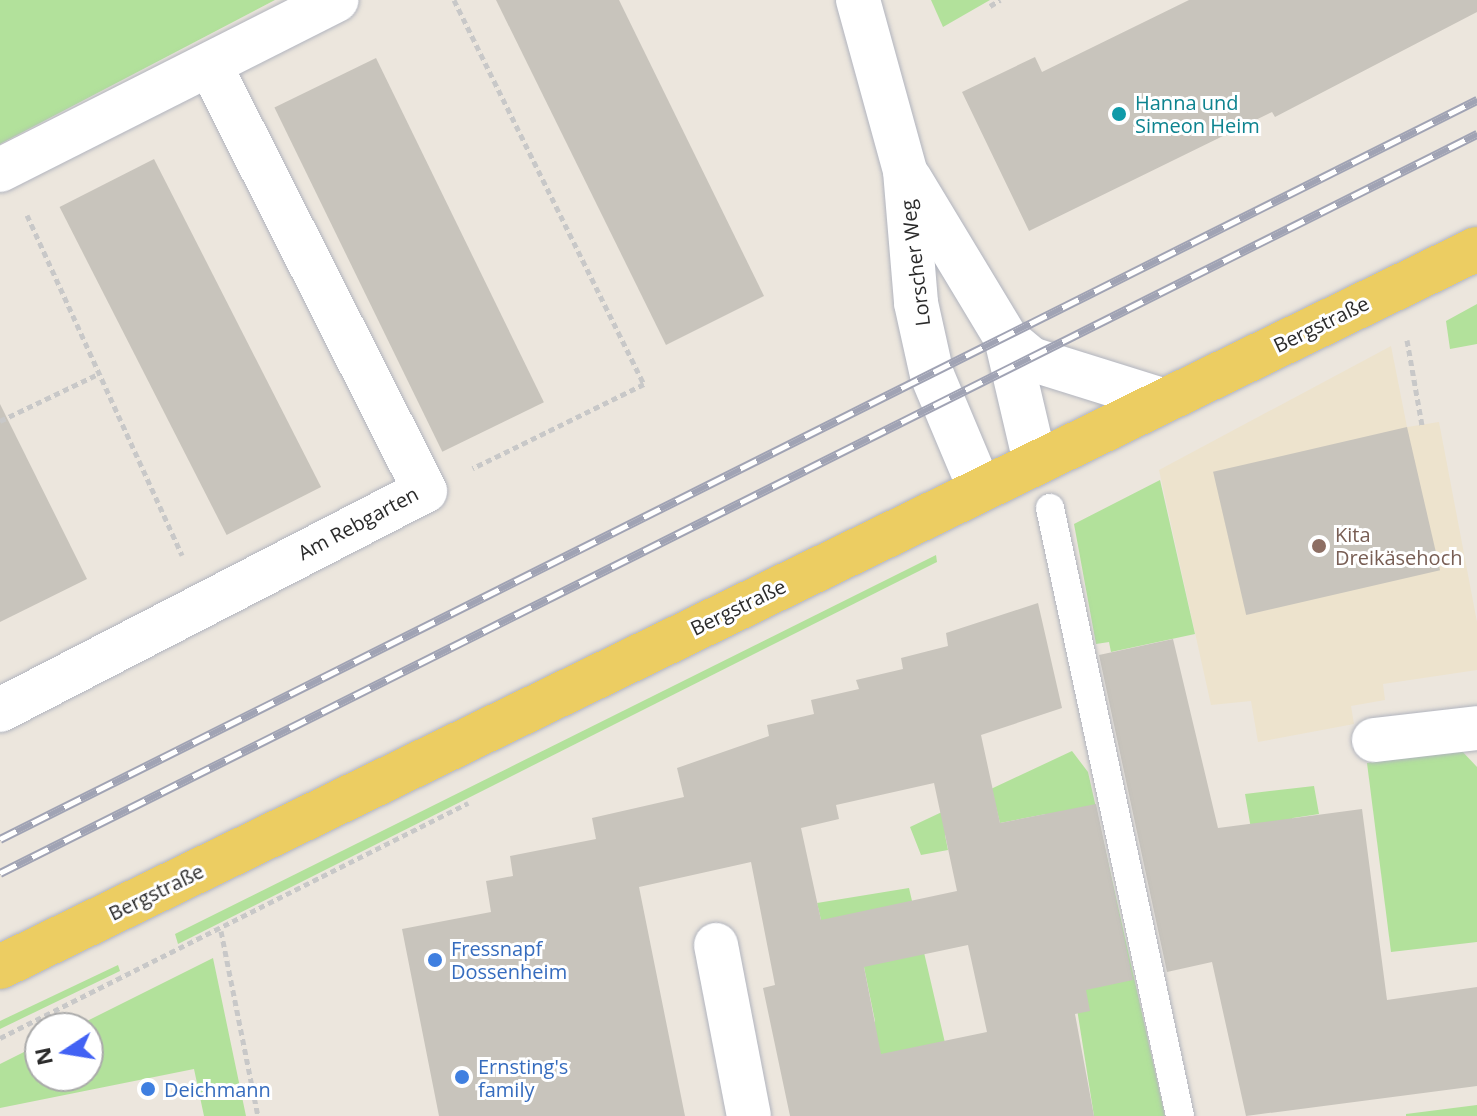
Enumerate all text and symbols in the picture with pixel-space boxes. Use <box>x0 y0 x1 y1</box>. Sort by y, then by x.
place label: Hanna und Simeon Heim <box>1135 90 1260 137</box>
marker: Hanna und Simeon Heim <box>1110 105 1128 123</box>
street label: Lorscher Weg <box>895 198 935 328</box>
street label: Bergstraße <box>1270 291 1372 357</box>
street label: Am Rebgarten <box>294 481 422 565</box>
place label: Kita Dreikäsehoch <box>1335 522 1462 569</box>
marker: Kita Dreikäsehoch <box>1310 537 1328 555</box>
street label: Bergstraße <box>687 574 789 640</box>
street label: Bergstraße <box>105 859 207 925</box>
place label: Fressnapf Dossenheim <box>451 936 567 983</box>
marker: Fressnapf Dossenheim <box>426 951 444 969</box>
north arrow <box>24 1012 104 1092</box>
text: N <box>26 1045 59 1068</box>
place label: Ernsting's family <box>478 1054 568 1101</box>
marker: Ernsting's family <box>453 1068 471 1086</box>
place label: Deichmann <box>164 1077 271 1101</box>
marker: Deichmann <box>139 1080 157 1098</box>

